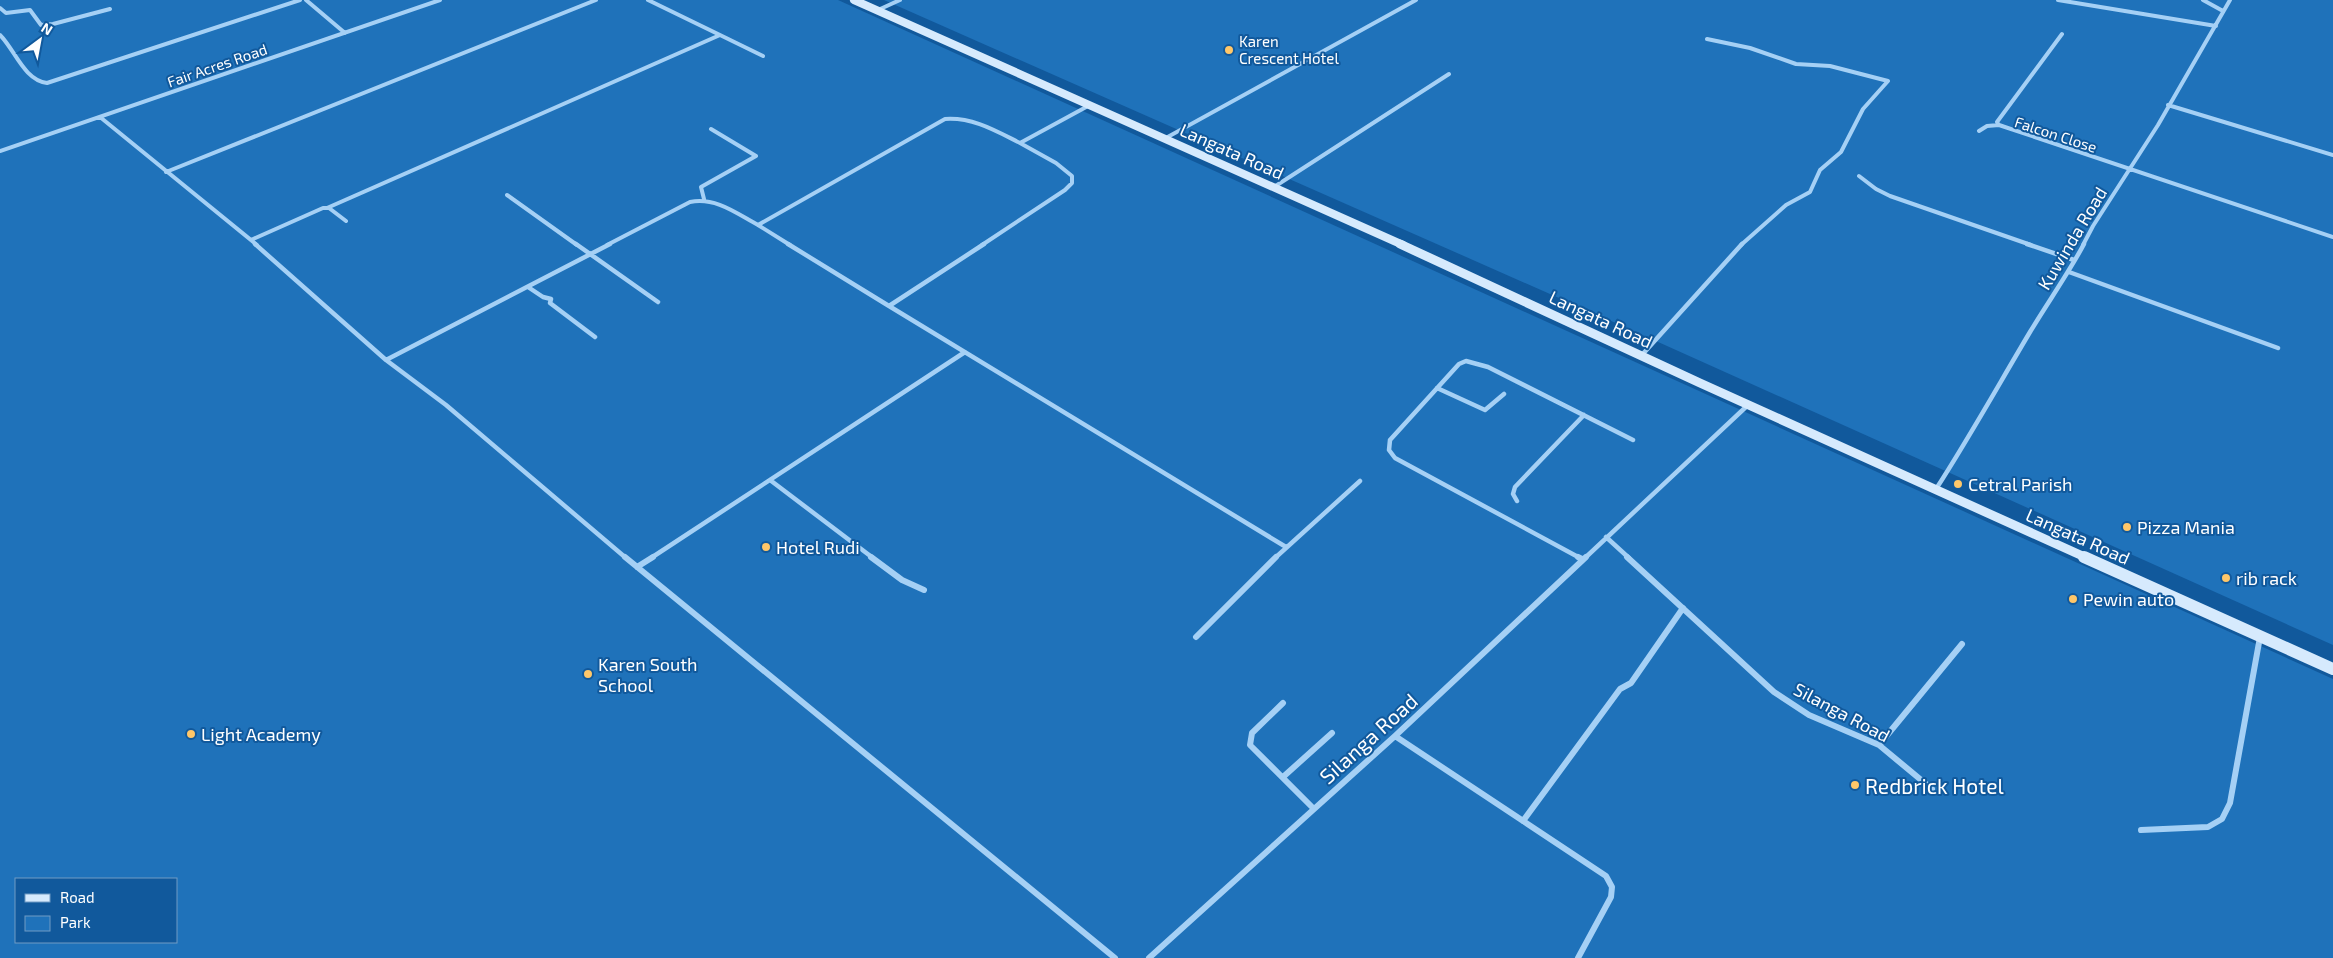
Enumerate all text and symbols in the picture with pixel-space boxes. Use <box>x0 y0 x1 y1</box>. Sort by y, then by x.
north arrow <box>15 15 65 65</box>
text: N <box>38 19 56 38</box>
place label: Karen Crescent Hotel <box>1239 32 1339 67</box>
street label: Fair Acres Road <box>165 39 269 91</box>
marker: Karen Crescent Hotel <box>1223 44 1235 56</box>
street label: Falcon Close <box>2013 112 2099 156</box>
street label: Langata Road <box>1177 118 1287 184</box>
street label: Kuwinda Road <box>2033 183 2111 293</box>
street label: Langata Road <box>1546 285 1656 353</box>
place label: Cetral Parish <box>1968 473 2073 495</box>
marker: Cetral Parish <box>1952 478 1964 490</box>
street label: Langata Road <box>2023 503 2133 569</box>
place label: Pizza Mania <box>2137 516 2235 538</box>
marker: Pizza Mania <box>2121 521 2133 533</box>
place label: Hotel Rudi <box>776 536 860 558</box>
marker: Hotel Rudi <box>760 541 772 553</box>
place label: rib rack <box>2236 567 2297 589</box>
marker: rib rack <box>2220 572 2232 584</box>
place label: Pewin auto <box>2083 588 2174 610</box>
marker: Pewin auto <box>2067 593 2079 605</box>
place label: Karen South School <box>598 653 698 696</box>
marker: Karen South School <box>582 668 594 680</box>
street label: Silanga Road <box>1790 678 1894 746</box>
street label: Silanga Road <box>1314 688 1422 788</box>
place label: Light Academy <box>201 723 321 745</box>
marker: Light Academy <box>185 728 197 740</box>
place label: Redbrick Hotel <box>1865 773 2004 798</box>
marker: Redbrick Hotel <box>1849 779 1861 791</box>
legend <box>15 878 178 943</box>
text: Road <box>60 888 95 906</box>
text: Park <box>60 913 91 931</box>

